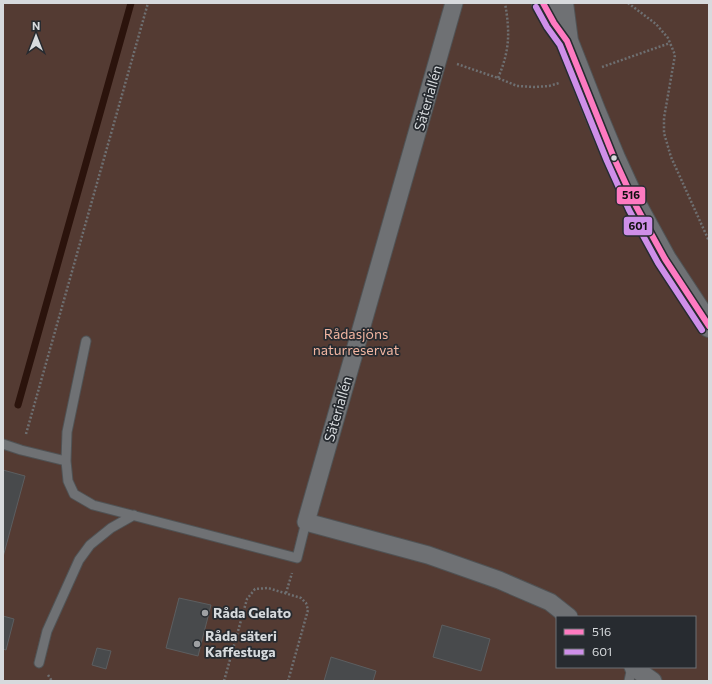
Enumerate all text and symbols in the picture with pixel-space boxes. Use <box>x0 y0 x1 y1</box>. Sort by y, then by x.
north arrow <box>16 16 56 56</box>
text: N <box>32 19 40 32</box>
street label: Säteriallén <box>410 63 445 133</box>
unlabelled marker <box>609 153 619 163</box>
line badge: 516 <box>616 186 646 205</box>
text: 516 <box>622 188 640 201</box>
line badge: 601 <box>623 216 653 236</box>
text: 601 <box>628 219 648 232</box>
park label: Rådasjöns naturreservat <box>313 325 400 358</box>
street label: Säteriallén <box>320 374 355 444</box>
place label: Råda Gelato <box>213 604 291 621</box>
marker: Råda Gelato <box>200 608 210 618</box>
legend <box>556 616 696 668</box>
text: 516 <box>592 624 611 638</box>
place label: Råda säteri Kaffestuga <box>205 627 277 660</box>
marker: Råda säteri Kaffestuga <box>192 639 202 649</box>
text: 601 <box>592 644 612 658</box>

